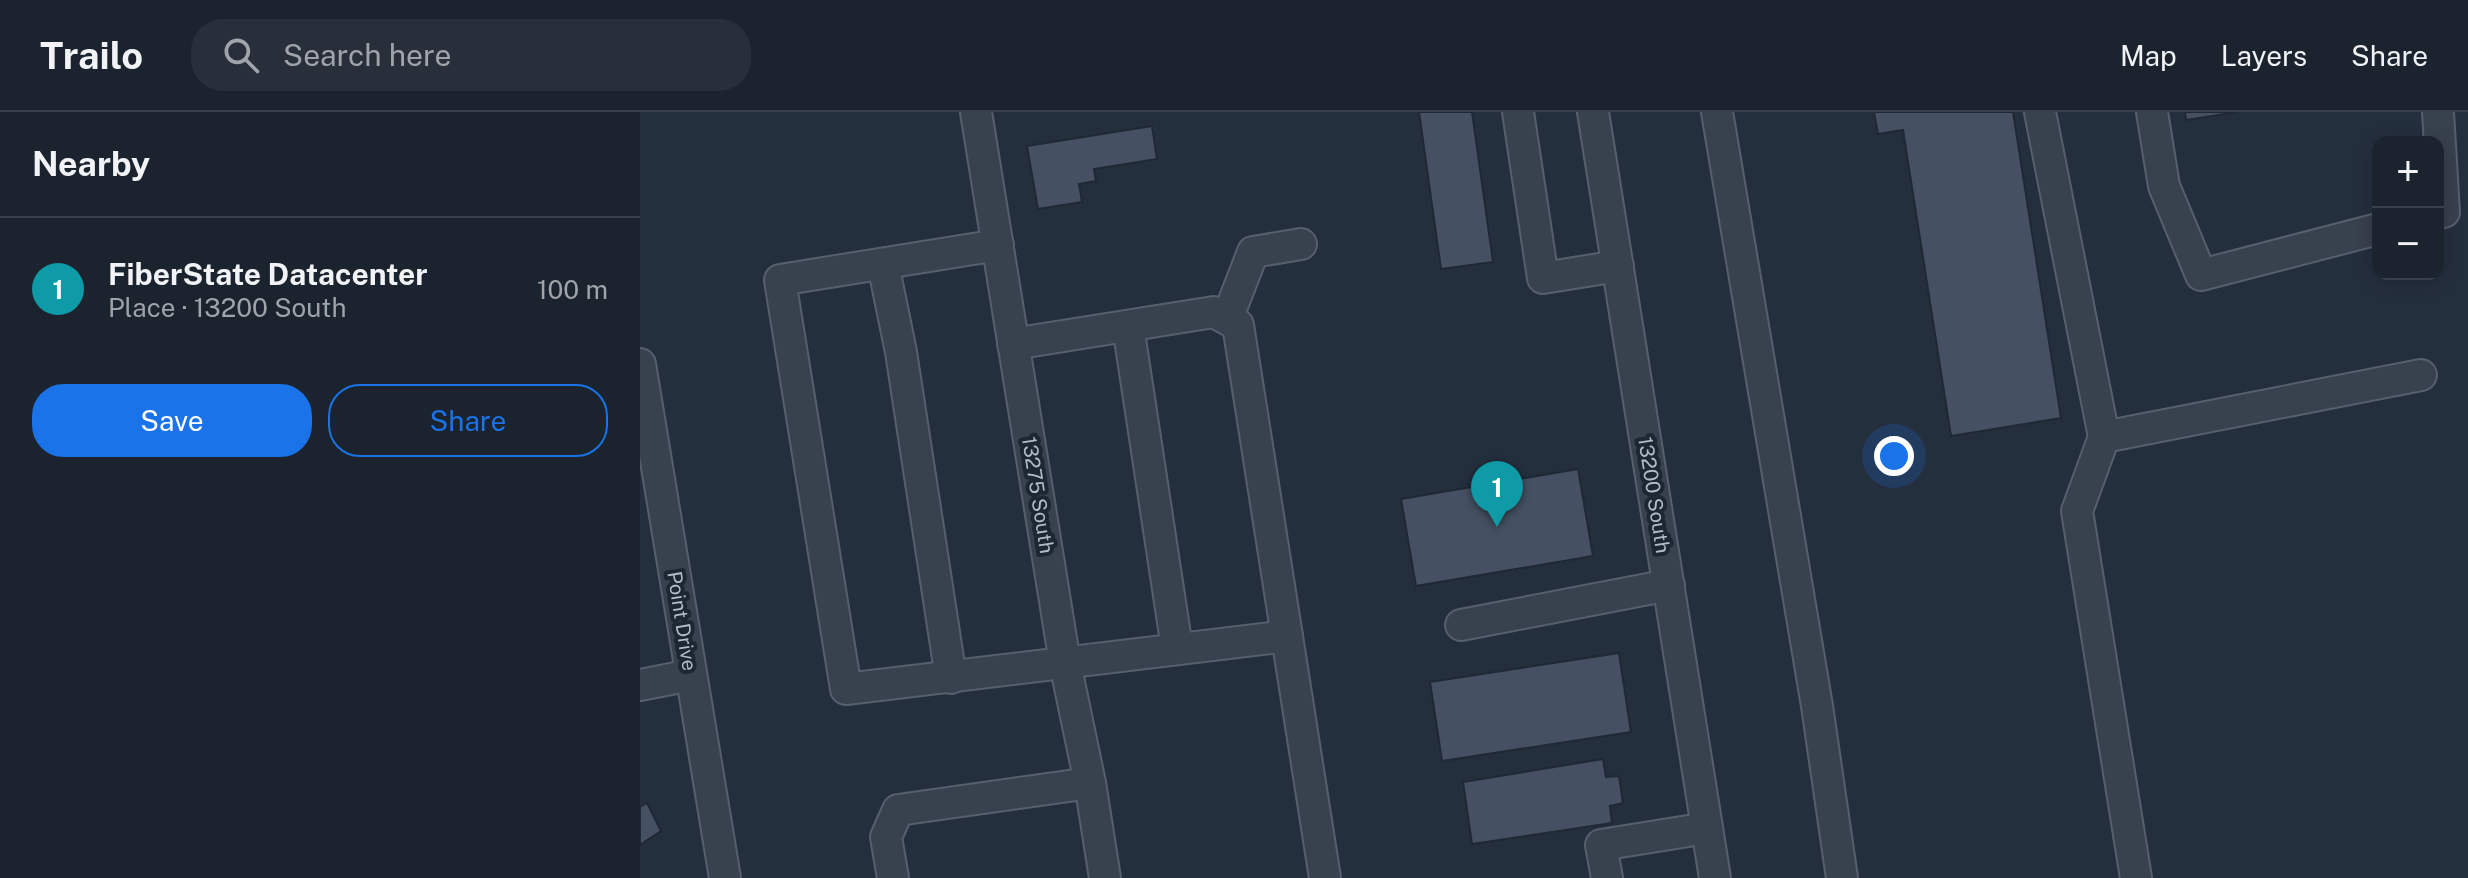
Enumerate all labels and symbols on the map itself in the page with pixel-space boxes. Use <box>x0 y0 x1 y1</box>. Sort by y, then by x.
street label: 13275 South <box>1017 435 1059 555</box>
street label: 13200 South <box>1633 435 1675 555</box>
your location <box>1874 436 1914 476</box>
pin: 1 <box>1471 461 1523 527</box>
street label: Point Drive <box>662 569 702 673</box>

